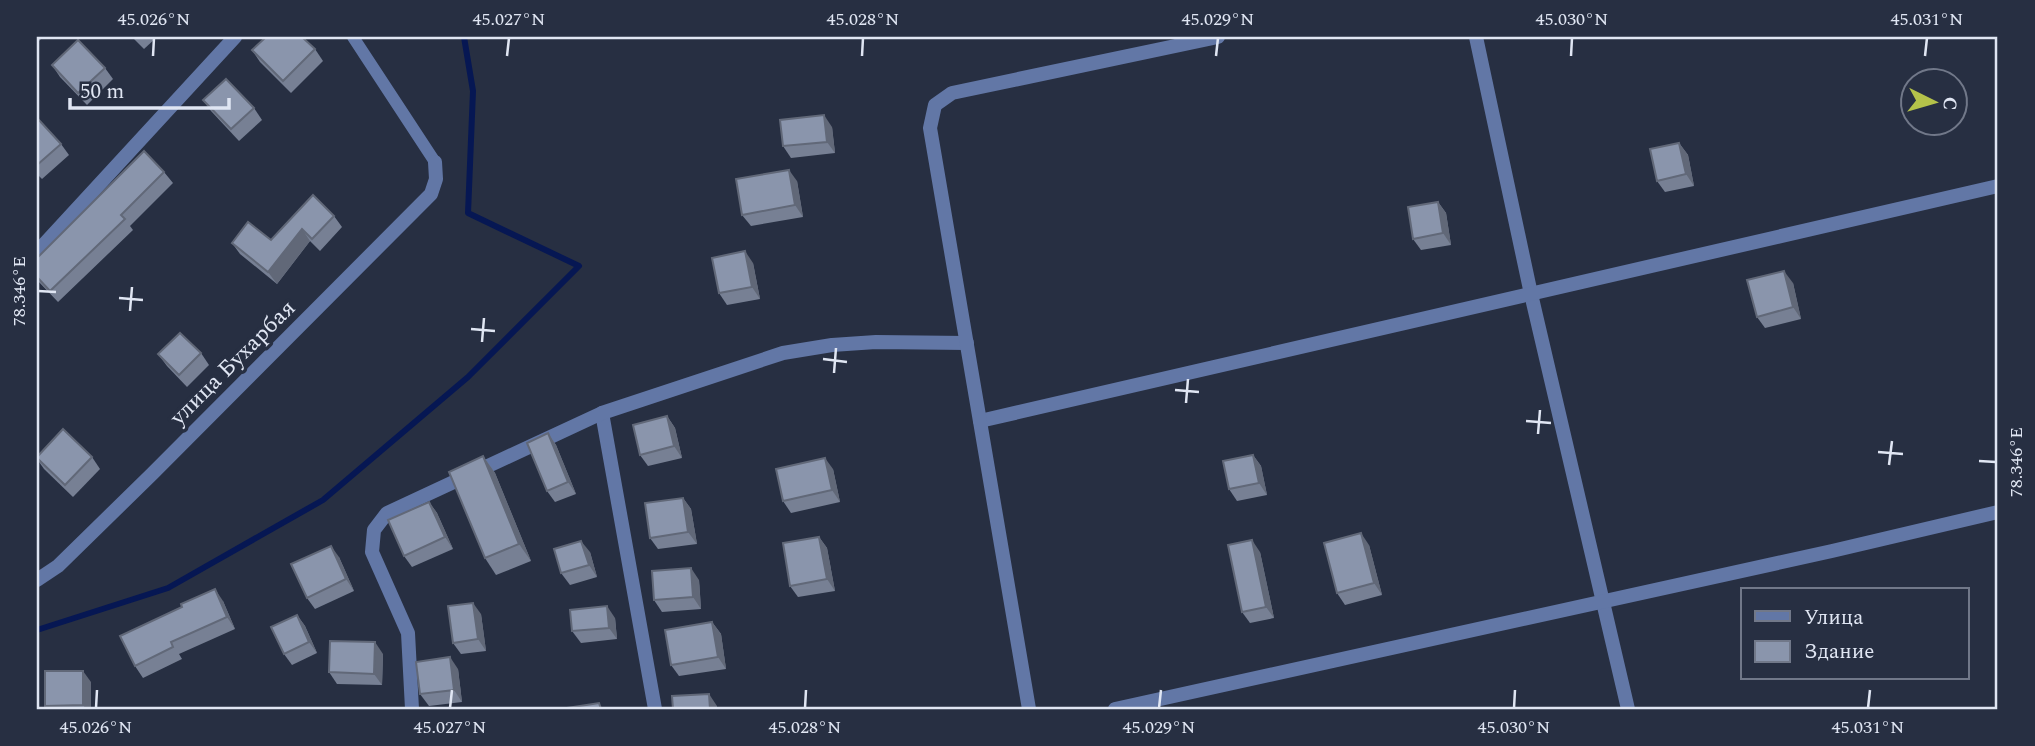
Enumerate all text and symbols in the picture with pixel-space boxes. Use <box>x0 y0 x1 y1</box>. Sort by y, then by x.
text: 45.026°N <box>118 6 190 33</box>
text: 45.027°N <box>473 6 545 33</box>
text: 45.028°N <box>827 6 899 33</box>
text: 45.029°N <box>1182 6 1254 33</box>
text: 45.030°N <box>1536 6 1608 33</box>
text: 45.031°N <box>1891 6 1963 33</box>
scale bar <box>70 66 229 110</box>
north arrow <box>1898 66 1968 136</box>
text: 50 m <box>80 76 124 108</box>
text: С <box>1934 95 1964 111</box>
text: 78.346°E <box>6 256 33 326</box>
street label: улица Бухарбая <box>161 292 304 435</box>
text: 78.346°E <box>2003 427 2030 497</box>
legend <box>1741 588 1968 680</box>
text: Улица <box>1804 602 1864 634</box>
text: Здание <box>1804 636 1874 668</box>
text: 45.026°N <box>60 714 132 741</box>
text: 45.027°N <box>414 714 486 741</box>
text: 45.028°N <box>769 714 841 741</box>
text: 45.029°N <box>1123 714 1195 741</box>
text: 45.030°N <box>1478 714 1550 741</box>
text: 45.031°N <box>1832 714 1904 741</box>

